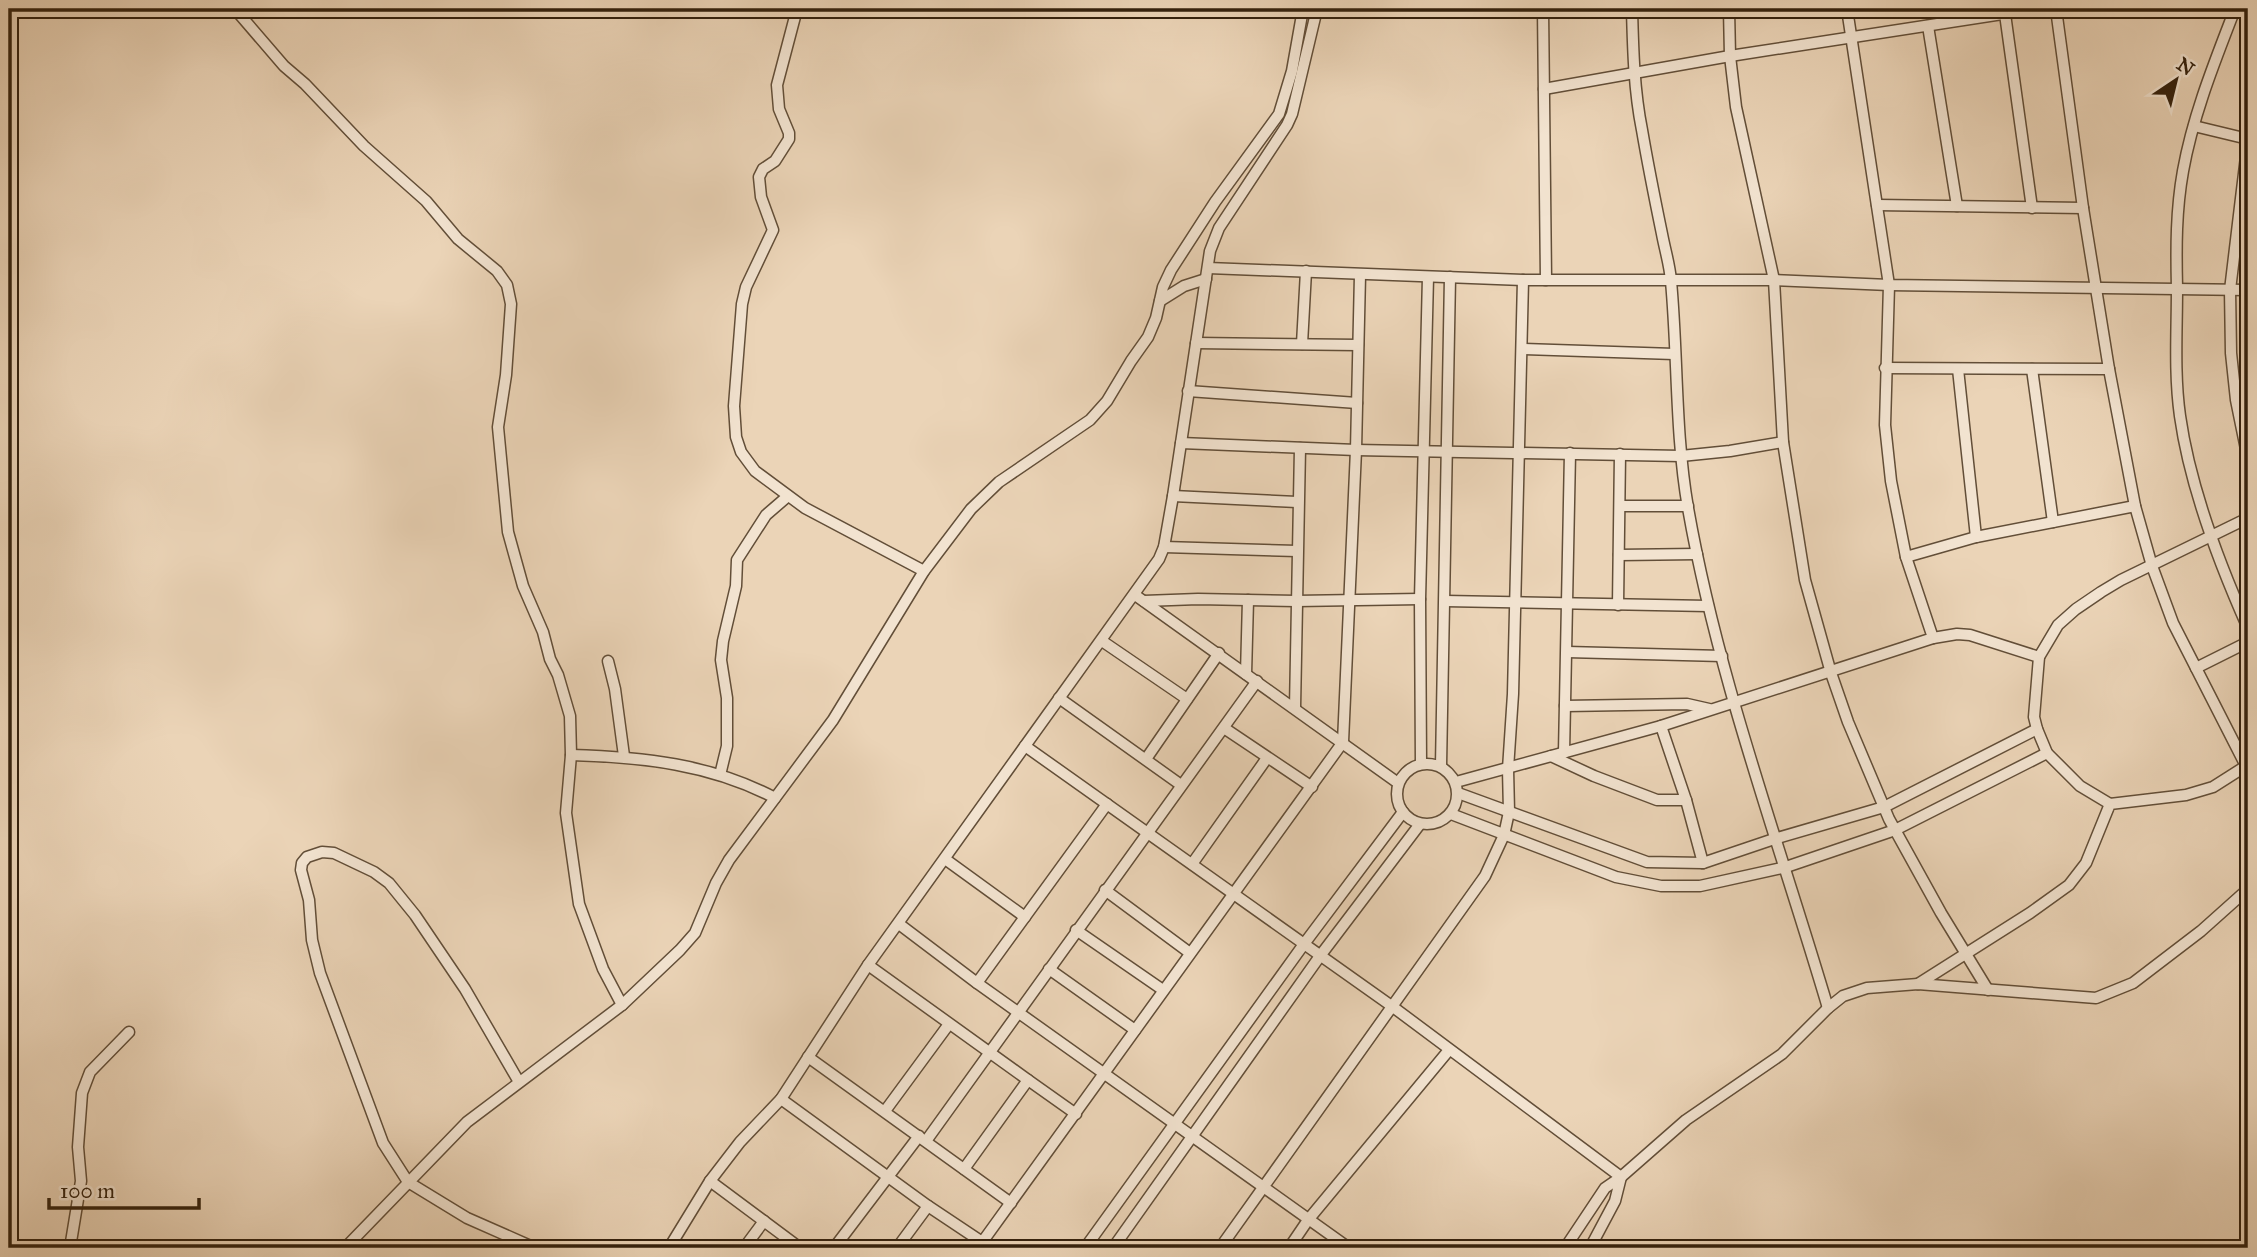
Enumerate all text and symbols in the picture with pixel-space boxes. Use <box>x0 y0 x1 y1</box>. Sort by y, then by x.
north arrow <box>2142 46 2212 116</box>
text: N <box>2172 52 2199 81</box>
scale bar <box>49 1166 200 1210</box>
text: 100 m <box>60 1178 115 1204</box>

